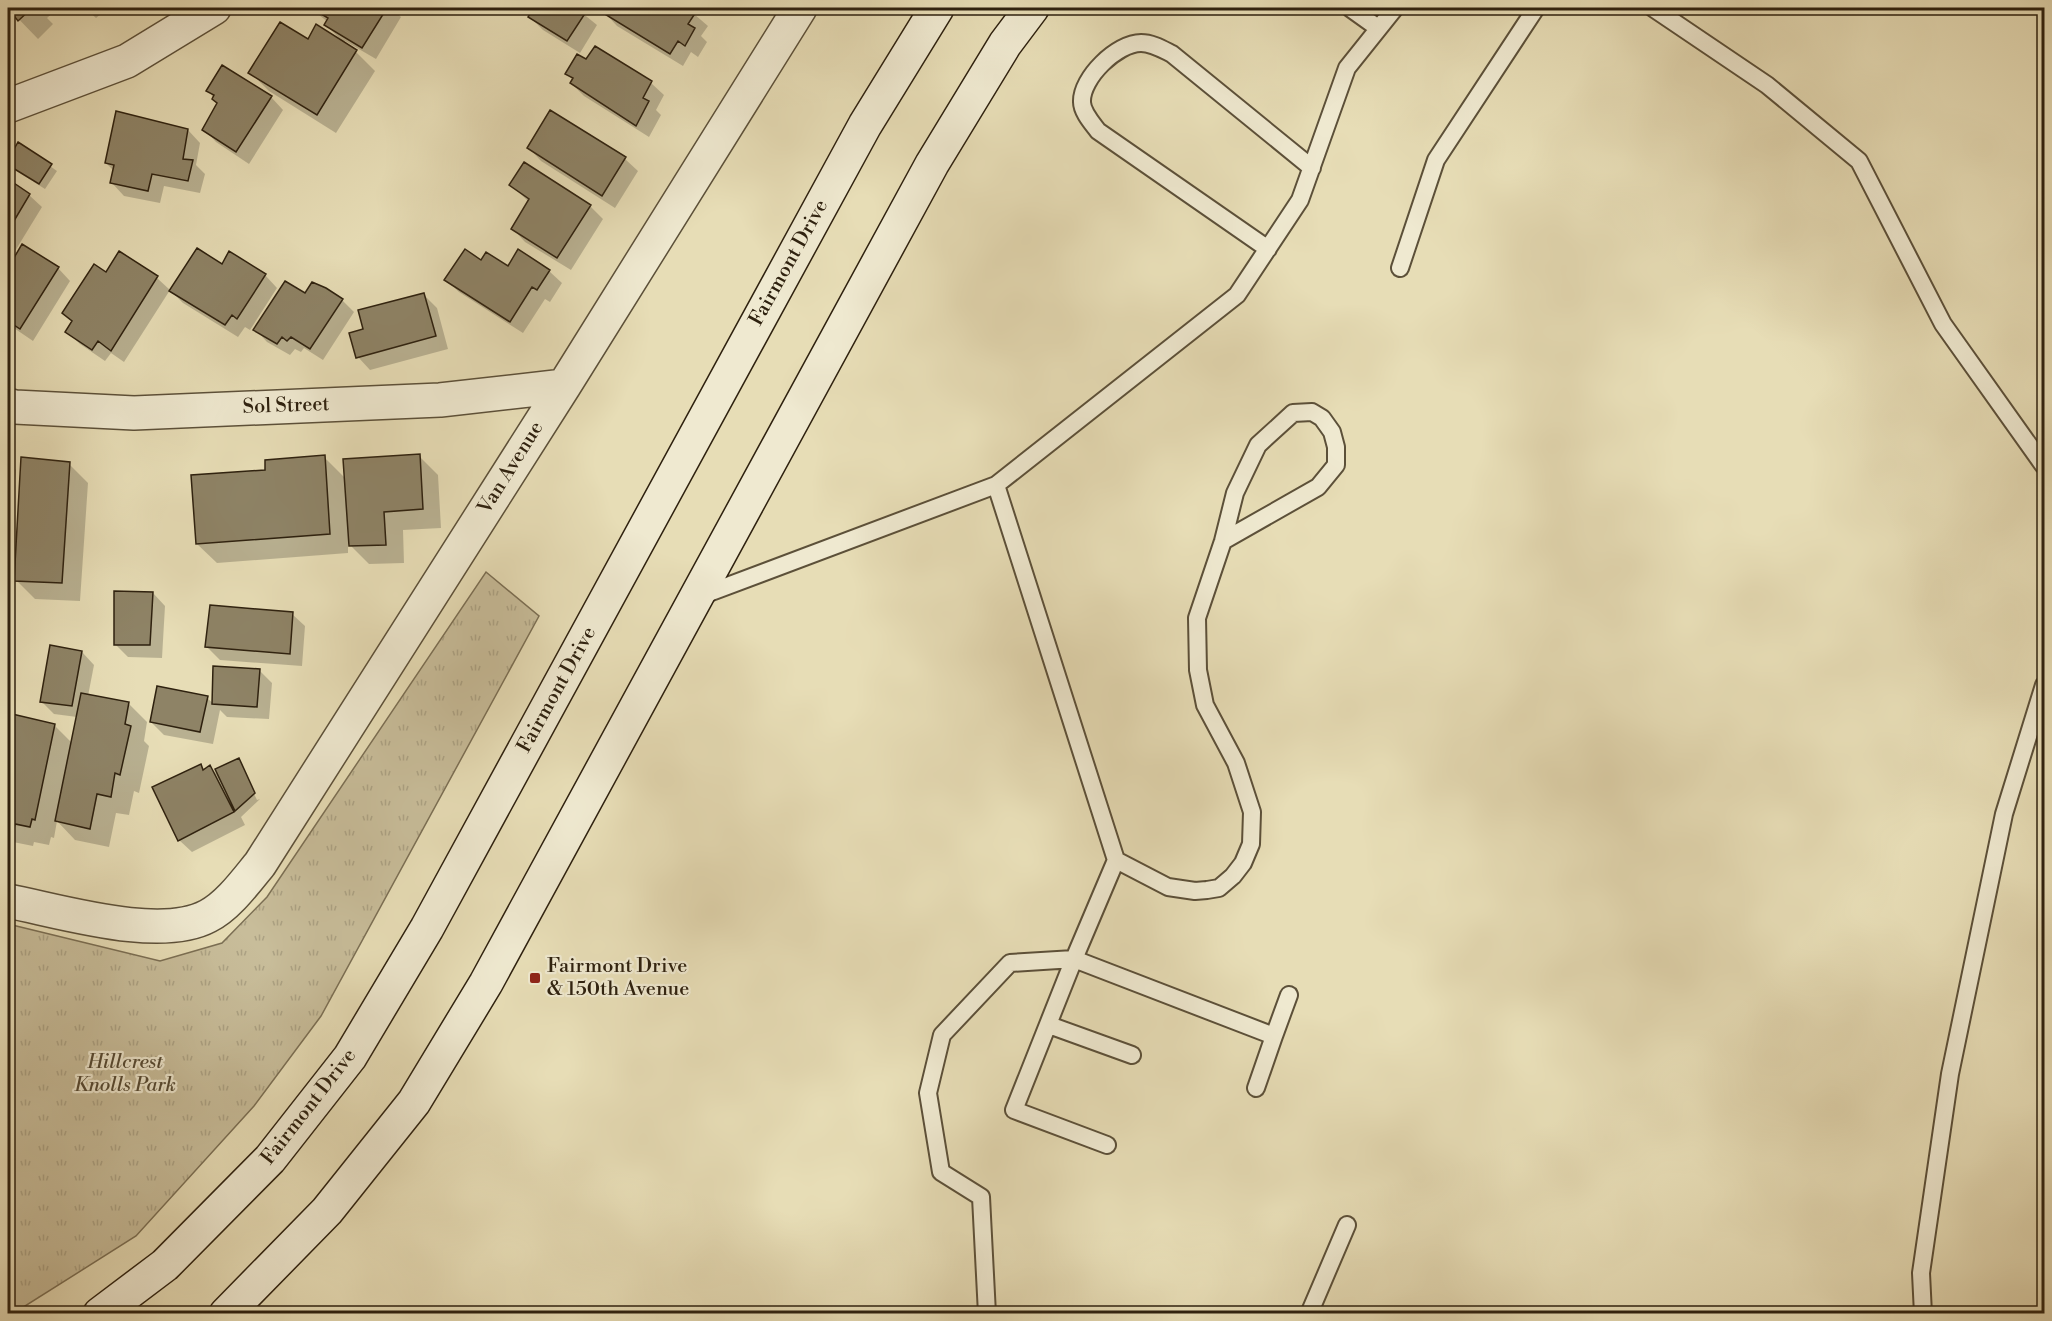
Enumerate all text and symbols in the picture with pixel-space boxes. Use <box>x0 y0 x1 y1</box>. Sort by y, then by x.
street label: Fairmont Drive <box>744 196 834 330</box>
street label: Sol Street <box>242 392 330 420</box>
street label: Van Avenue <box>472 417 549 520</box>
street label: Fairmont Drive <box>512 623 602 757</box>
place label: Fairmont Drive & 150th Avenue <box>547 954 689 1002</box>
marker: Fairmont Drive & 150th Avenue <box>528 971 542 985</box>
street label: Fairmont Drive <box>256 1044 362 1170</box>
park label: Hillcrest Knolls Park <box>74 1050 176 1098</box>

